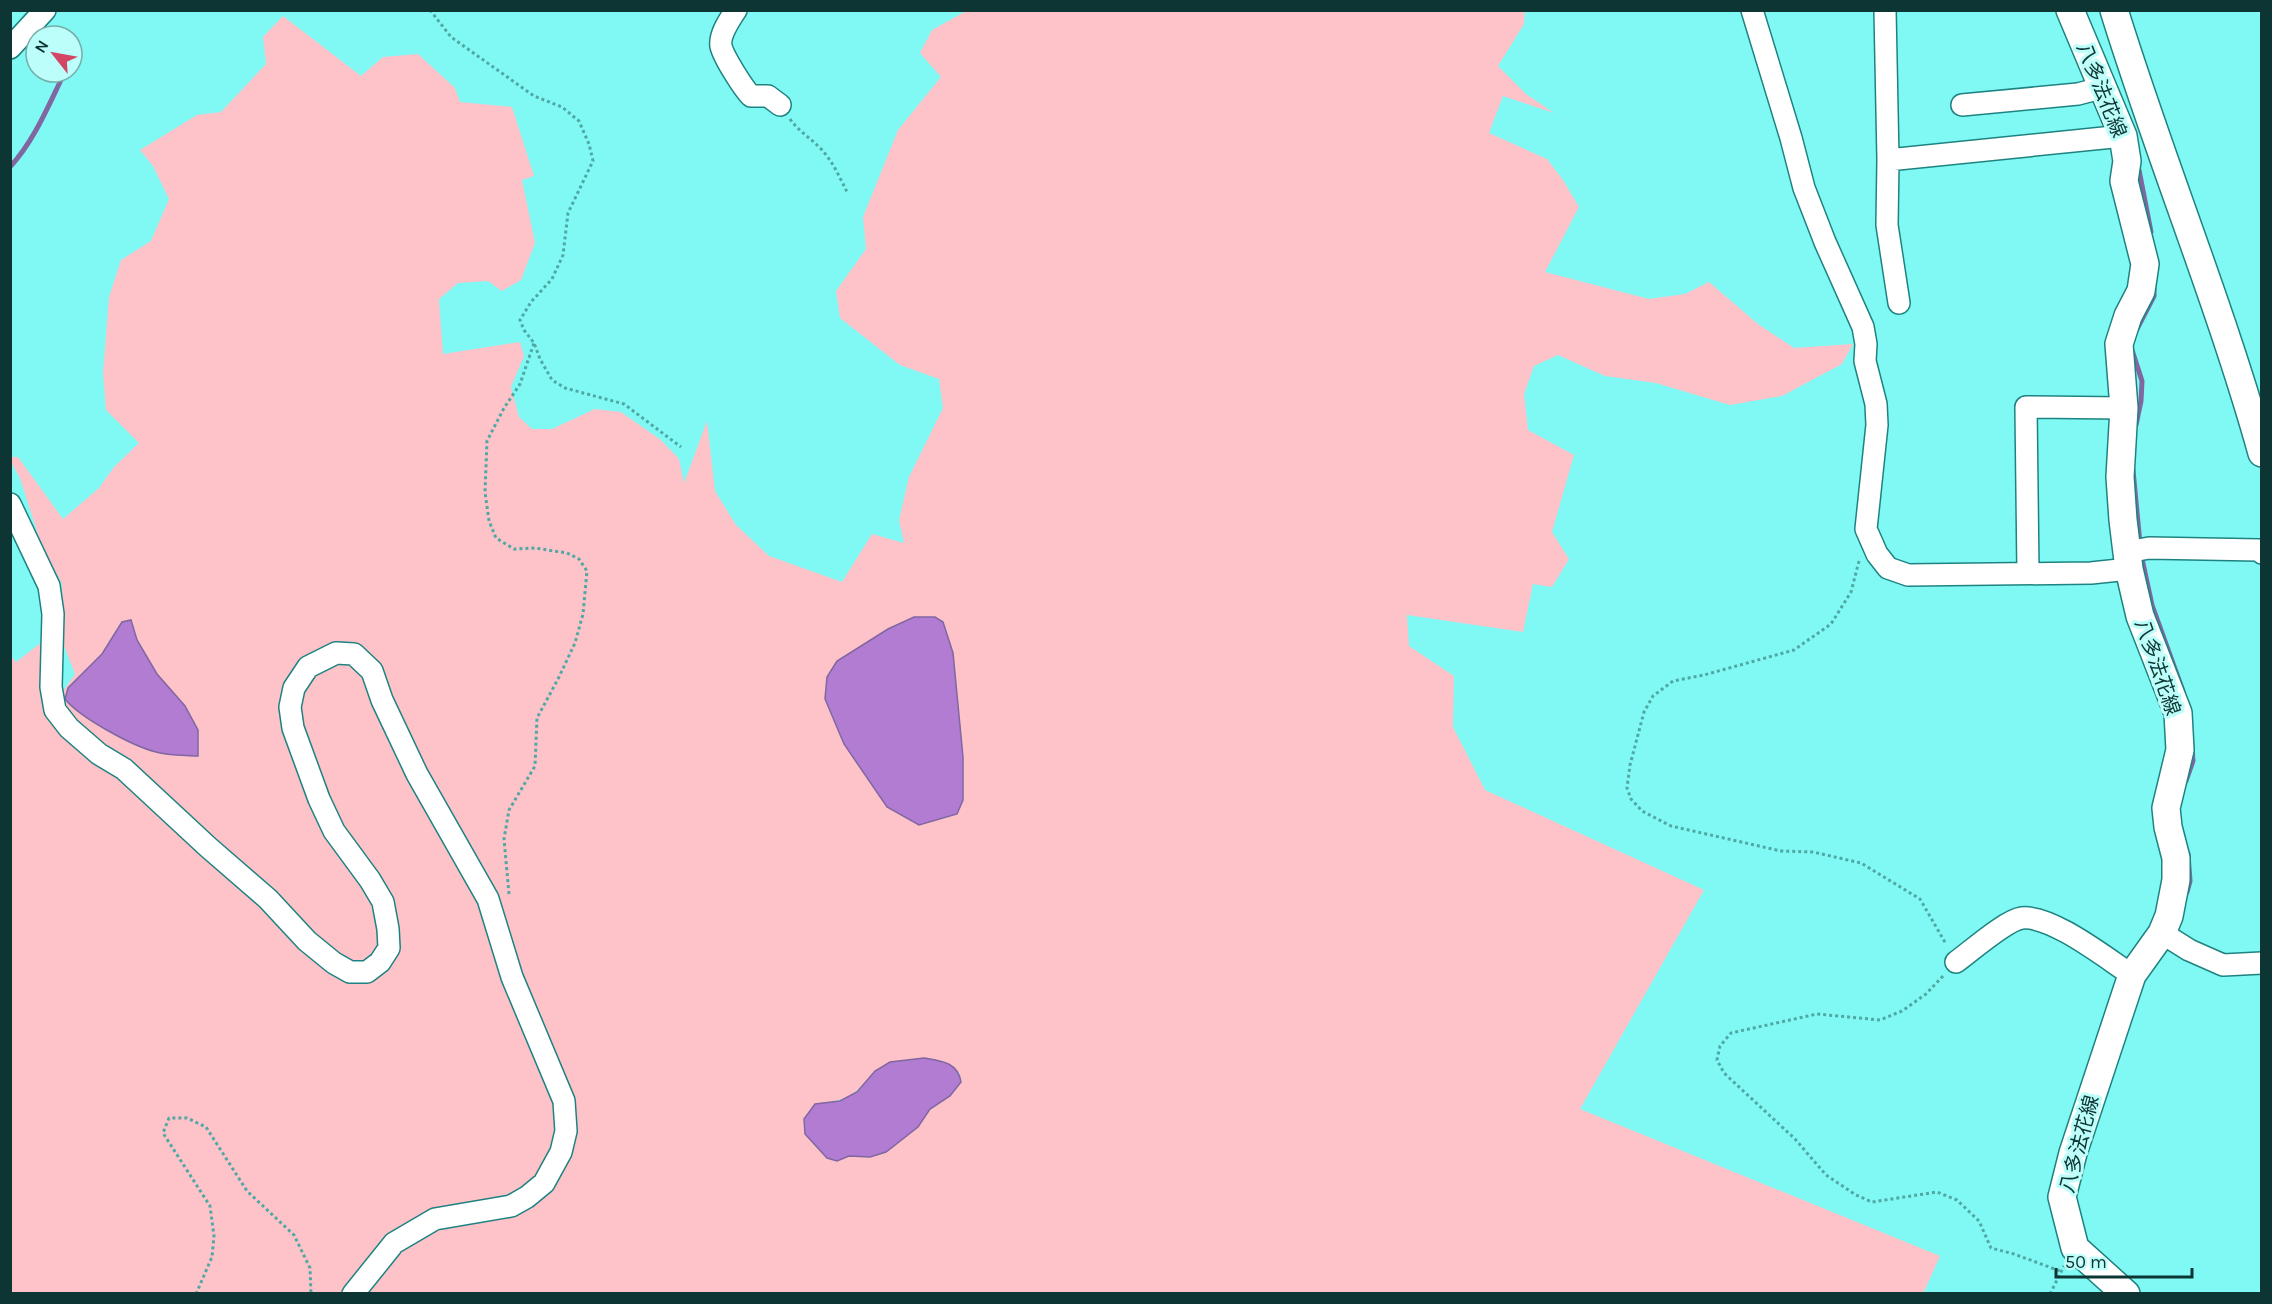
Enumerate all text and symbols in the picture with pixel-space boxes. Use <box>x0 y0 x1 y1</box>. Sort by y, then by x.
north arrow <box>24 24 84 84</box>
text: N <box>30 37 53 56</box>
street label: 八多法花線 <box>2072 40 2131 141</box>
street label: 八多法花線 <box>2130 616 2185 718</box>
street label: 八多法花線 <box>2055 1093 2104 1195</box>
scale bar <box>2056 1241 2192 1279</box>
text: 50 m <box>2065 1251 2107 1273</box>

